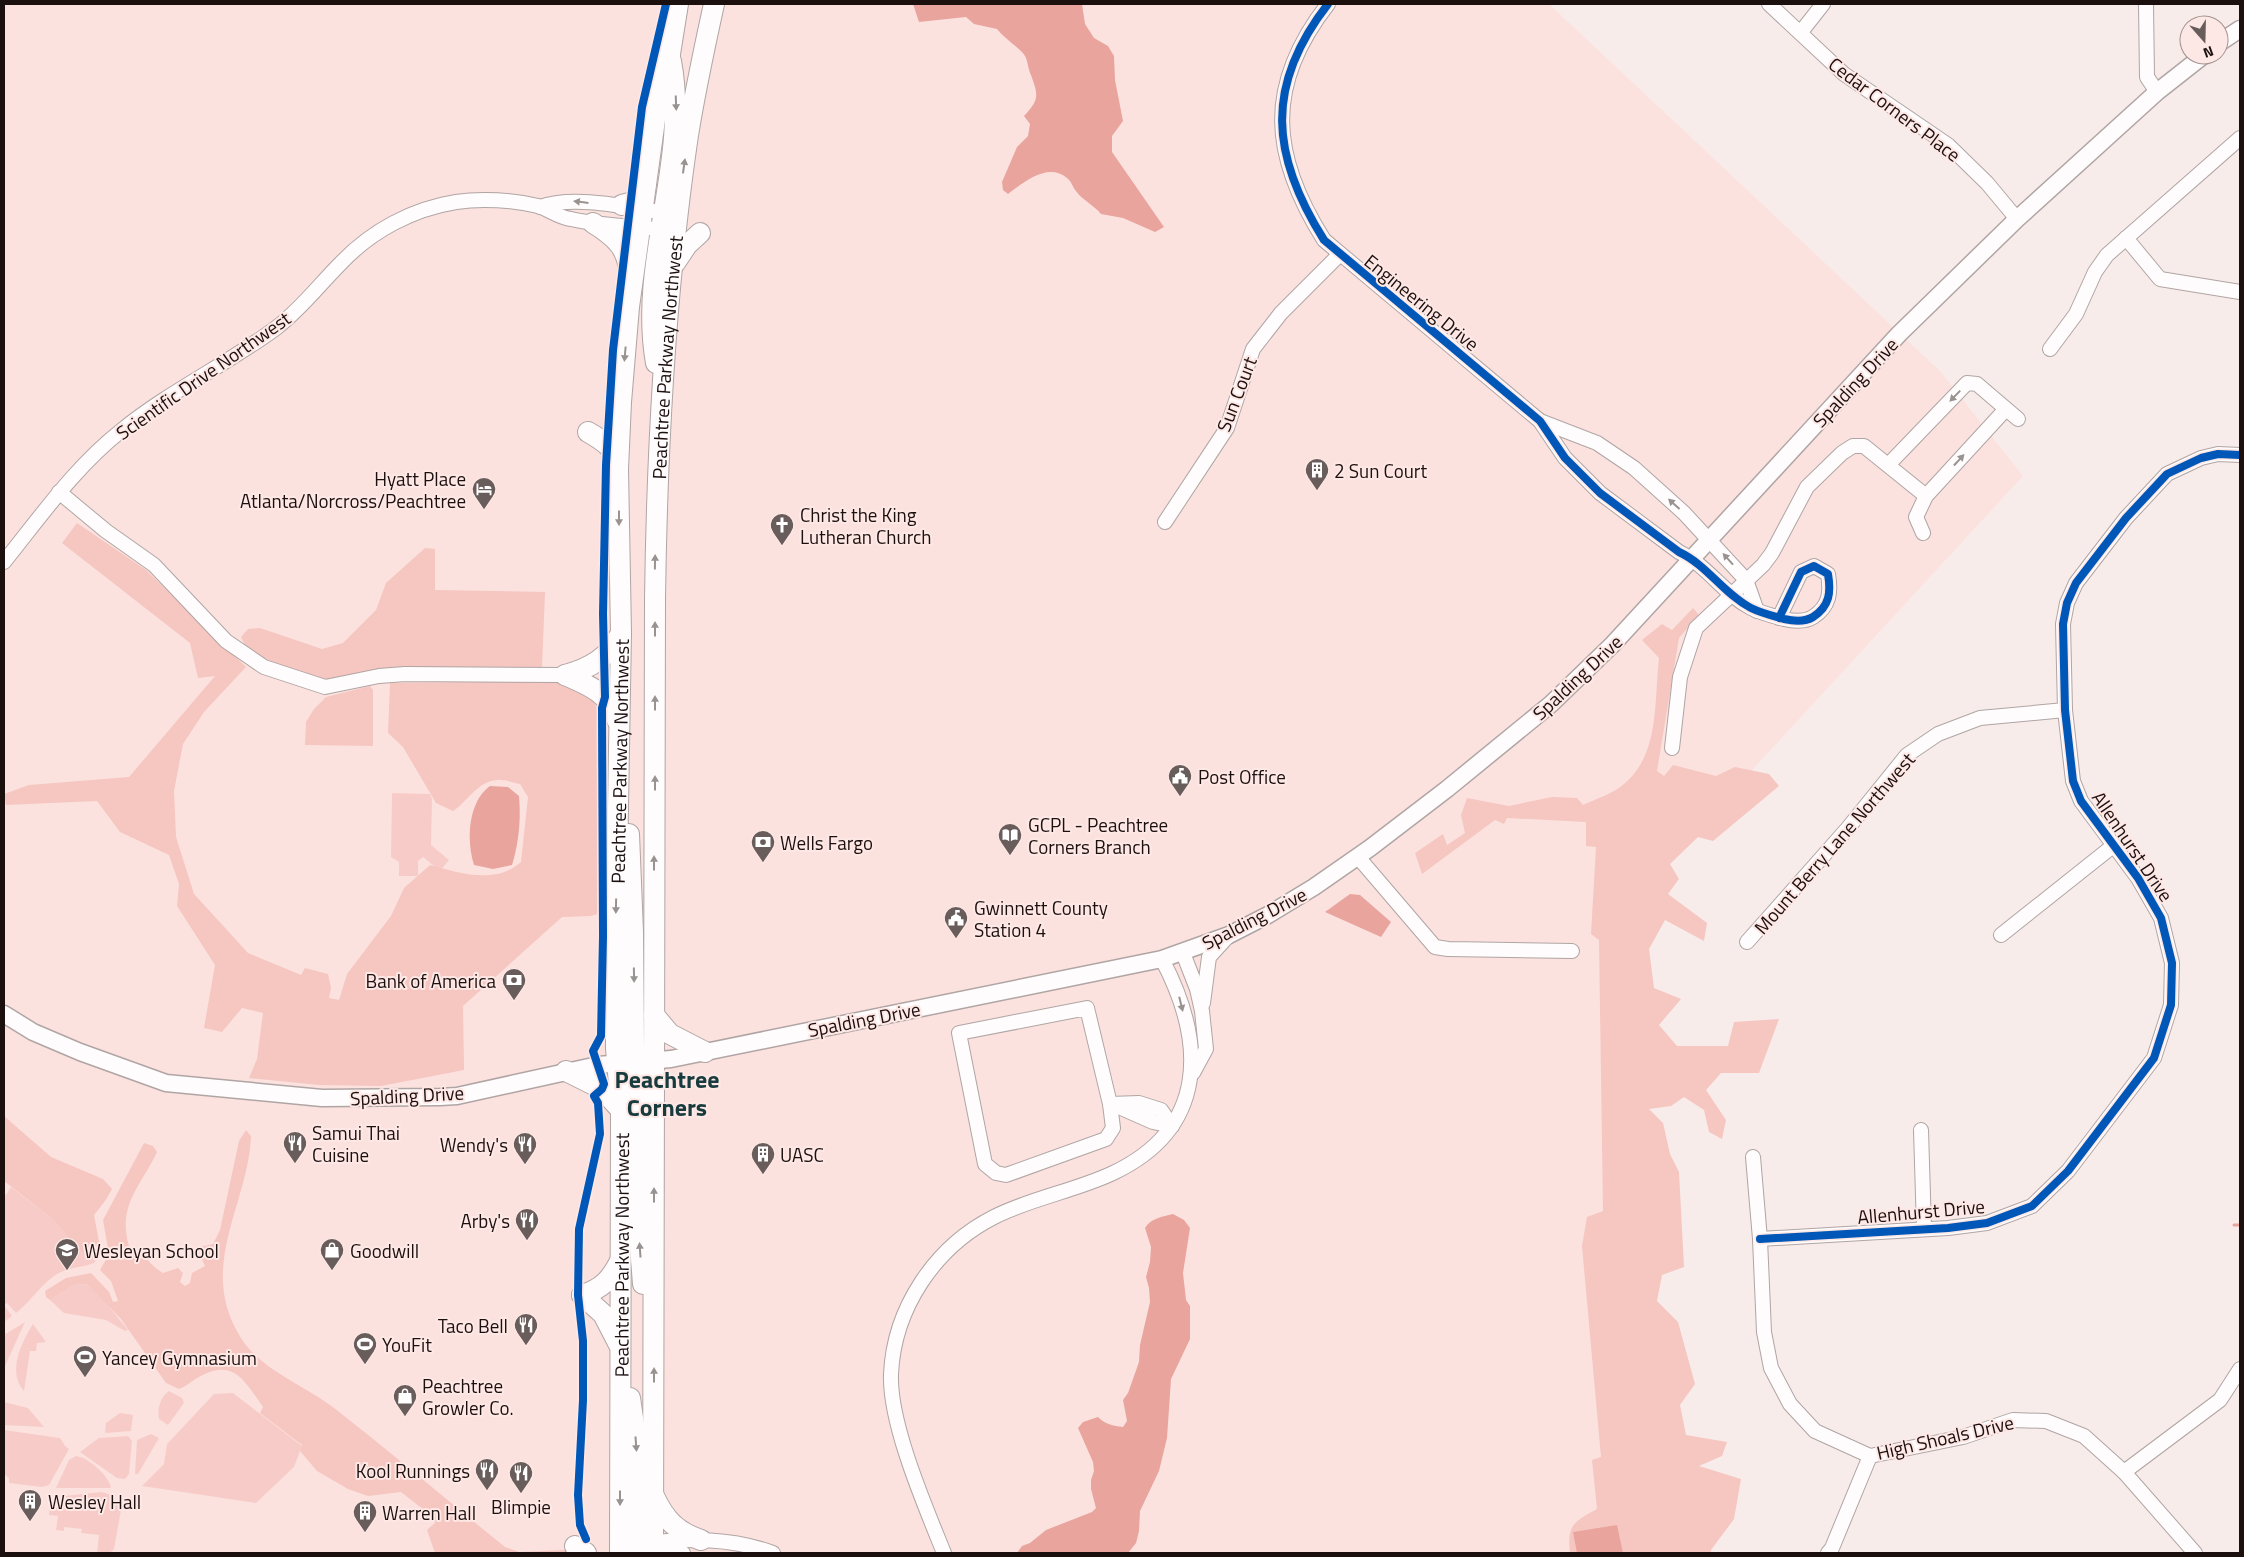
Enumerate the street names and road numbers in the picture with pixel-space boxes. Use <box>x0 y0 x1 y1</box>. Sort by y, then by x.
street label: Cedar Corners Place <box>1823 50 1967 168</box>
street label: Peachtree Parkway Northwest <box>643 234 690 480</box>
street label: Engineering Drive <box>1358 247 1486 357</box>
street label: Scientific Drive Northwest <box>110 303 297 446</box>
street label: Spalding Drive <box>1805 330 1905 434</box>
street label: Sun Court <box>1208 352 1264 436</box>
street label: Spalding Drive <box>1525 627 1629 727</box>
street label: Peachtree Parkway Northwest <box>602 638 635 884</box>
street label: Mount Berry Lane Northwest <box>1747 745 1922 940</box>
street label: Allenhurst Drive <box>2085 785 2181 907</box>
street label: Spalding Drive <box>1197 879 1311 957</box>
street label: Spalding Drive <box>805 994 923 1044</box>
street label: Spalding Drive <box>349 1078 465 1112</box>
street label: Peachtree Parkway Northwest <box>606 1132 635 1377</box>
street label: Allenhurst Drive <box>1856 1191 1986 1231</box>
street label: High Shoals Drive <box>1873 1407 2017 1467</box>

